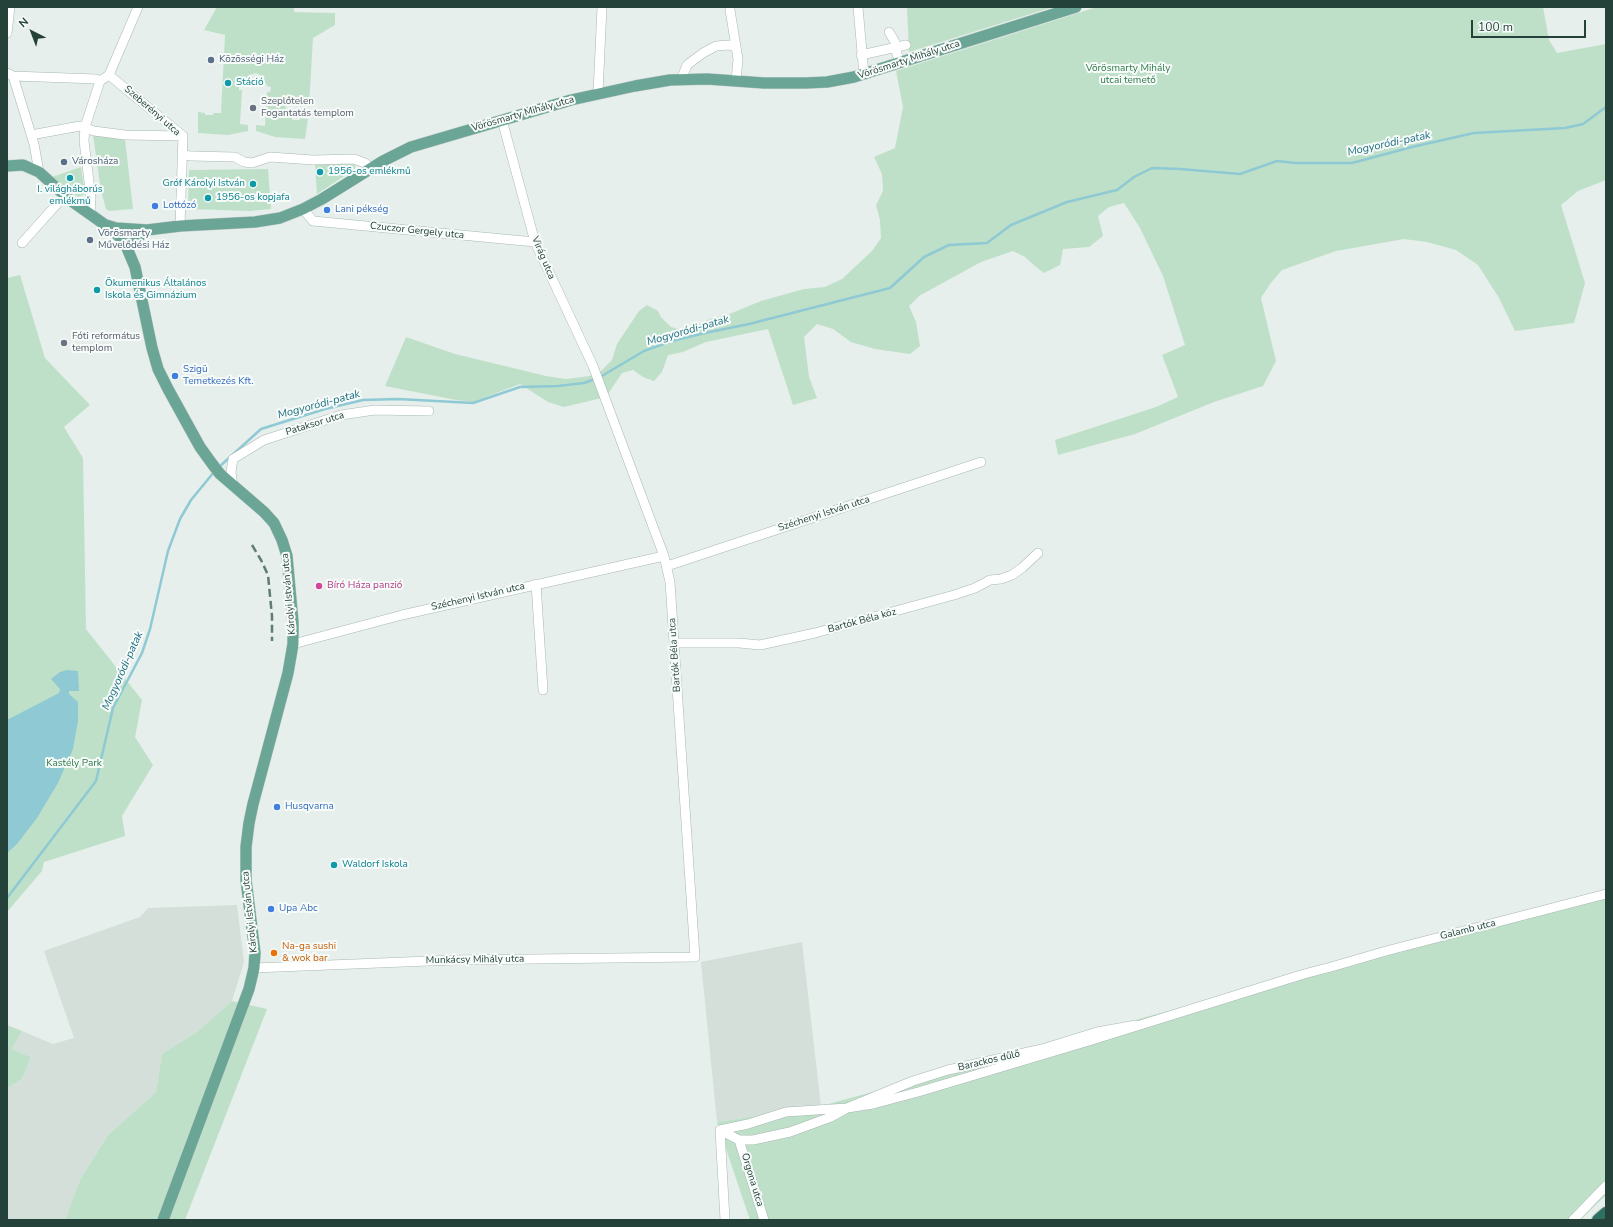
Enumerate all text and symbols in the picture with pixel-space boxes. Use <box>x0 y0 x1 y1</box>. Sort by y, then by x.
north arrow <box>12 12 52 52</box>
scale bar <box>1473 12 1588 38</box>
text: N <box>16 14 32 31</box>
text: 100 m <box>1478 19 1513 35</box>
street label: Vörösmarty Mihály utca <box>857 38 961 82</box>
place label: Közösségi Ház <box>219 54 284 66</box>
marker: Közösségi Ház <box>206 55 216 65</box>
park label: Vörösmarty Mihály utcai temető <box>1086 63 1170 86</box>
place label: Stáció <box>236 77 263 89</box>
marker: Stáció <box>223 78 233 88</box>
street label: Szeberényi utca <box>121 83 183 139</box>
street label: Vörösmarty Mihály utca <box>470 94 576 134</box>
place label: Szeplőtelen Fogantatás templom <box>261 96 354 120</box>
marker: Szeplőtelen Fogantatás templom <box>248 103 258 113</box>
water label: Mogyoródi-patak <box>1346 129 1432 159</box>
place label: Városháza <box>72 156 118 168</box>
marker: Városháza <box>59 157 69 167</box>
place label: 1956-os emlékmű <box>328 166 411 178</box>
marker: 1956-os emlékmű <box>315 167 325 177</box>
marker: I. világháborús emlékmű <box>65 173 75 183</box>
place label: Gróf Károlyi István <box>162 178 245 190</box>
marker: Gróf Károlyi István <box>248 179 258 189</box>
place label: I. világháborús emlékmű <box>37 184 103 208</box>
place label: 1956-os kopjafa <box>216 192 290 204</box>
marker: 1956-os kopjafa <box>203 193 213 203</box>
place label: Lottózó <box>163 200 196 212</box>
marker: Lottózó <box>150 201 160 211</box>
place label: Lani pékség <box>335 204 388 216</box>
marker: Lani pékség <box>322 205 332 215</box>
street label: Czuczor Gergely utca <box>369 220 465 242</box>
place label: Vörösmarty Művelődési Ház <box>98 228 169 252</box>
marker: Vörösmarty Művelődési Ház <box>85 235 95 245</box>
street label: Virág utca <box>529 235 557 281</box>
place label: Ökumenikus Általános Iskola és Gimnázium <box>105 278 206 302</box>
marker: Ökumenikus Általános Iskola és Gimnázium <box>92 285 102 295</box>
water label: Mogyoródi-patak <box>645 313 731 349</box>
place label: Fóti református templom <box>72 331 140 354</box>
marker: Fóti református templom <box>59 338 69 348</box>
place label: Szigü Temetkezés Kft. <box>183 364 253 388</box>
marker: Szigü Temetkezés Kft. <box>170 371 180 381</box>
water label: Mogyoródi-patak <box>276 388 362 422</box>
street label: Pataksor utca <box>284 409 346 439</box>
street label: Széchenyi István utca <box>777 494 871 534</box>
street label: Károlyi István utca <box>279 553 299 635</box>
place label: Bíró Háza panzió <box>327 580 402 592</box>
street label: Széchenyi István utca <box>430 580 526 614</box>
marker: Bíró Háza panzió <box>314 581 324 591</box>
street label: Bartók Béla köz <box>826 606 898 636</box>
street label: Bartók Béla utca <box>666 618 684 692</box>
water label: Mogyoródi-patak <box>100 630 146 712</box>
park label: Kastély Park <box>46 758 102 770</box>
place label: Husqvarna <box>285 801 334 813</box>
marker: Husqvarna <box>272 802 282 812</box>
place label: Waldorf Iskola <box>342 859 408 871</box>
marker: Waldorf Iskola <box>329 860 339 870</box>
street label: Károlyi István utca <box>240 871 260 953</box>
place label: Upa Abc <box>279 903 318 915</box>
marker: Upa Abc <box>266 904 276 914</box>
street label: Galamb utca <box>1439 917 1497 943</box>
place label: Na-ga sushi & wok bar <box>282 941 336 964</box>
marker: Na-ga sushi & wok bar <box>269 948 279 958</box>
street label: Munkácsy Mihály utca <box>426 953 524 967</box>
street label: Barackos dűlő <box>957 1048 1021 1074</box>
street label: Orgona utca <box>738 1152 766 1208</box>

